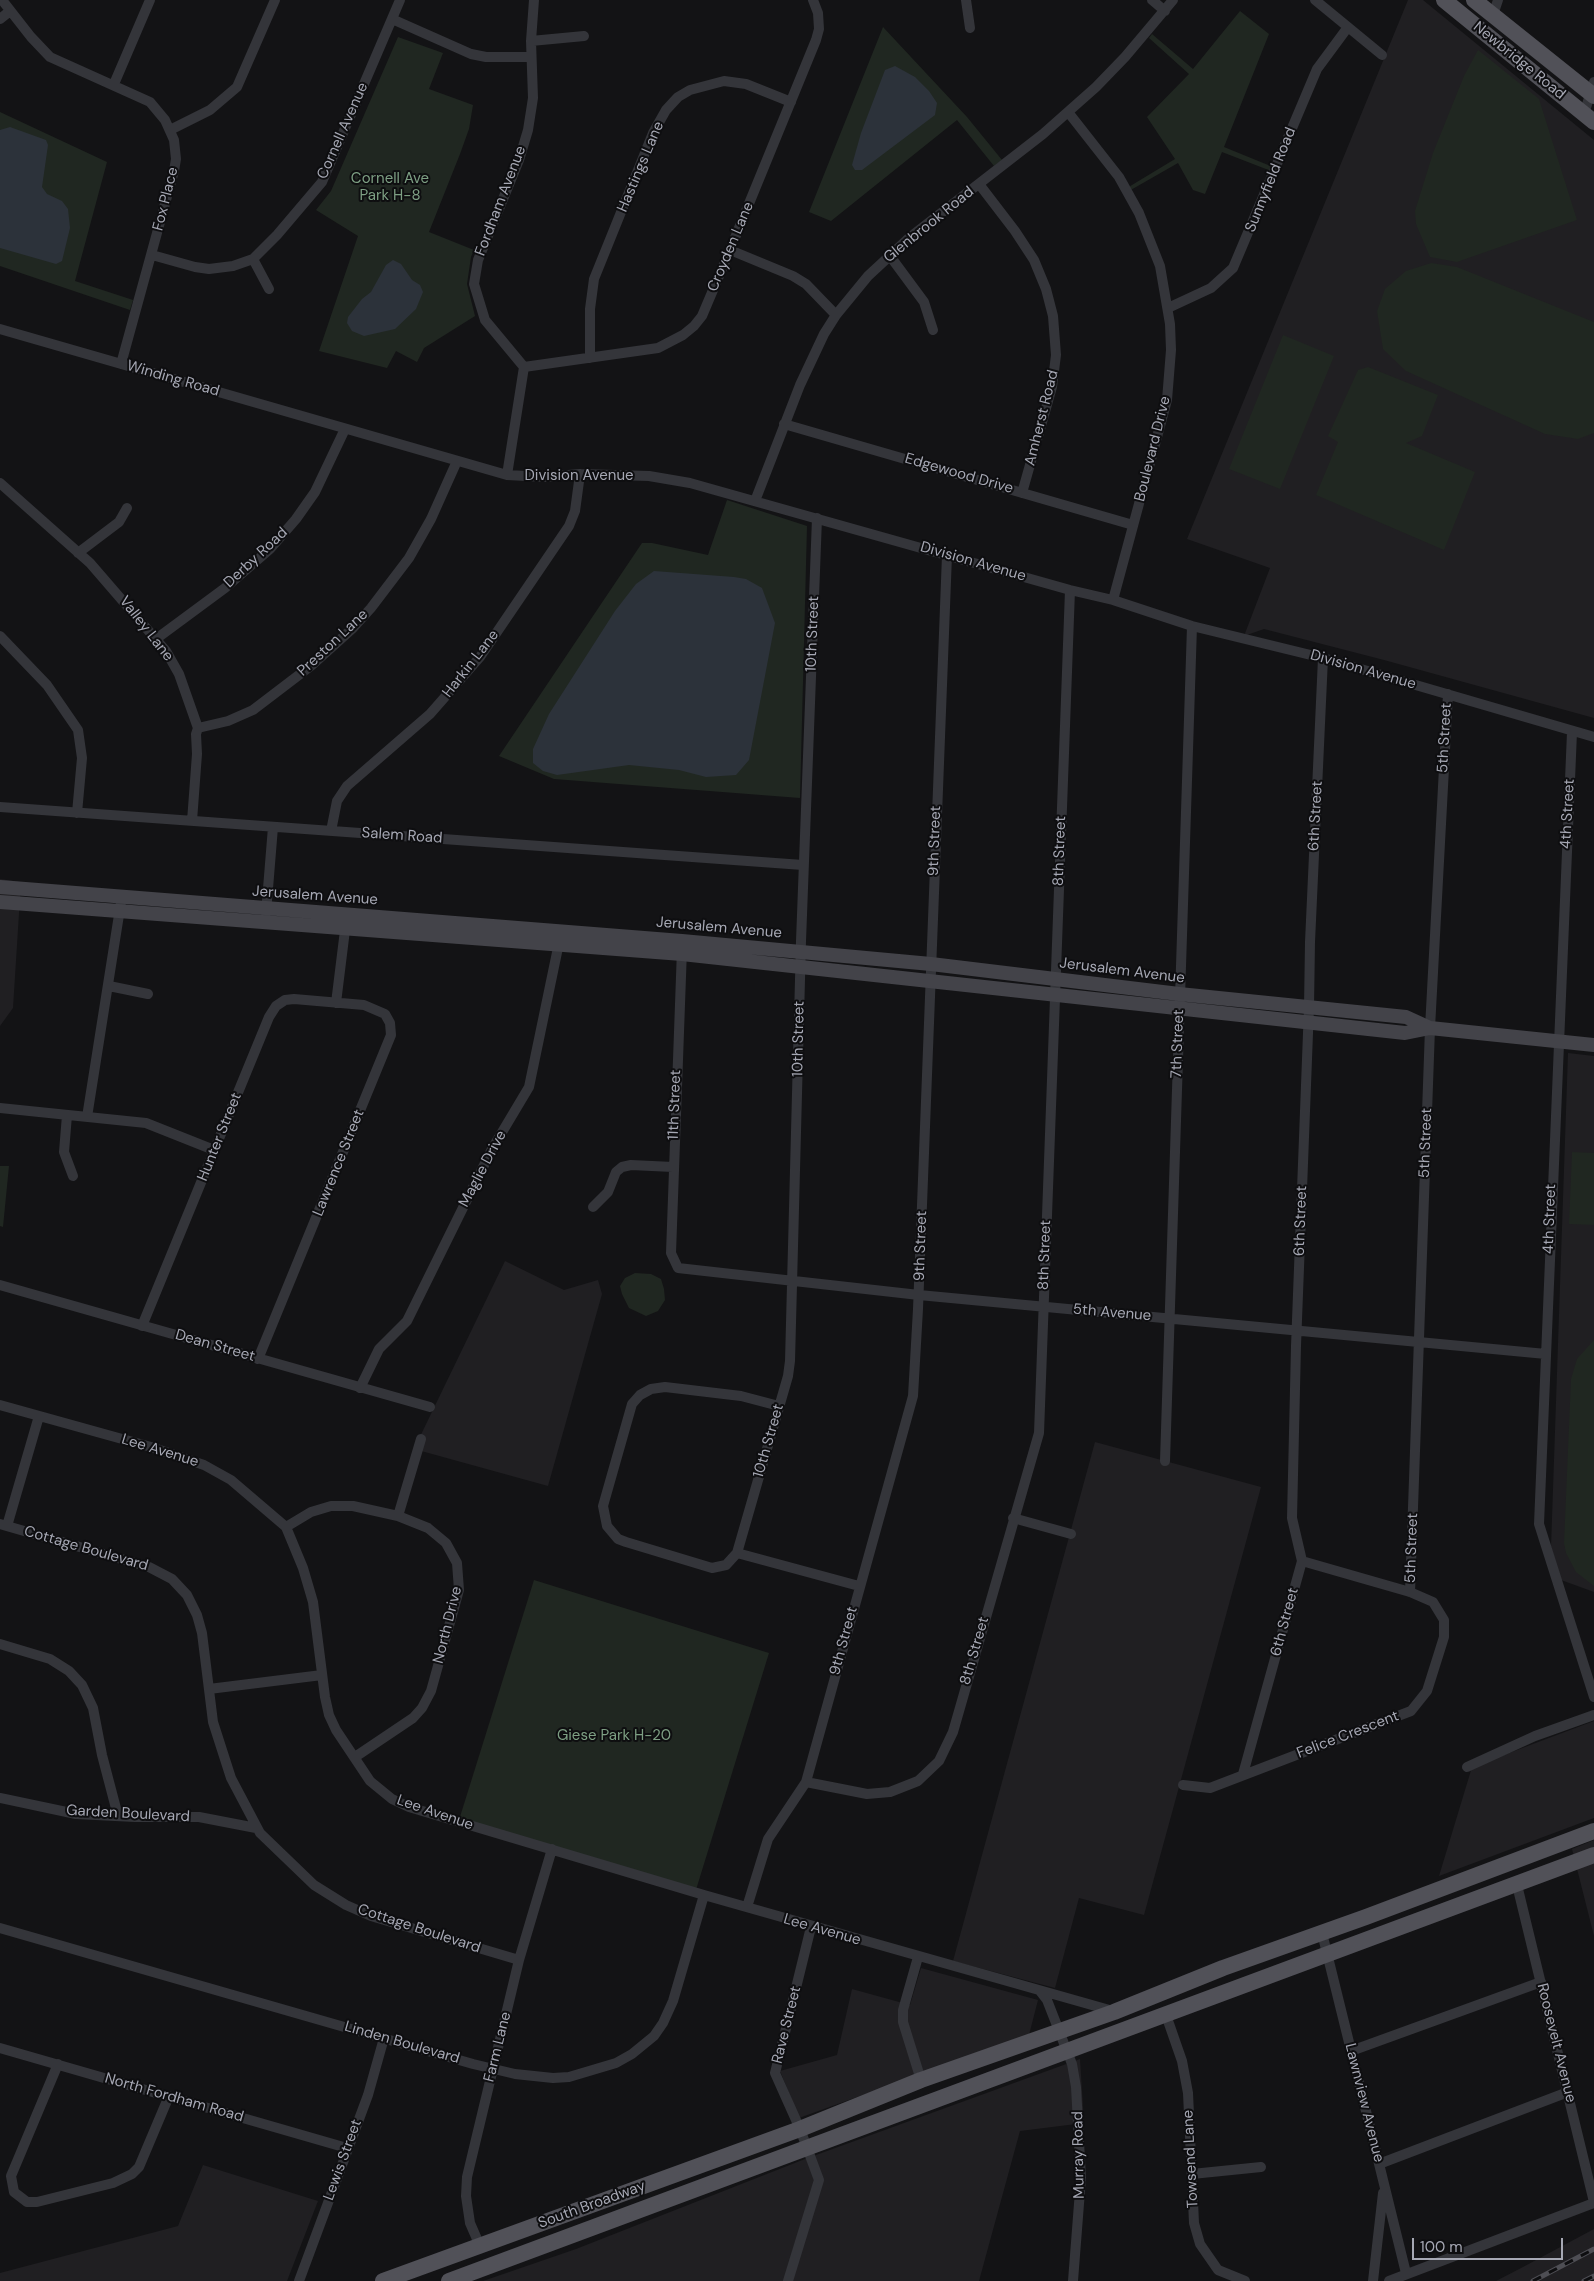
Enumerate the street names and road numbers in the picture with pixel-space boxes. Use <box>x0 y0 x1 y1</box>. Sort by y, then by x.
street label: Newbridge Road <box>1469 18 1569 104</box>
street label: Cornell Avenue <box>314 80 372 182</box>
street label: Hastings Lane <box>614 119 668 215</box>
street label: Sunnyfield Road <box>1242 125 1300 235</box>
street label: Fordham Avenue <box>472 143 530 259</box>
street label: Fox Place <box>149 165 183 233</box>
street label: Glenbrook Road <box>880 183 978 267</box>
street label: Croyden Lane <box>704 199 758 295</box>
street label: Winding Road <box>125 357 221 401</box>
street label: Amherst Road <box>1021 368 1063 468</box>
street label: Boulevard Drive <box>1131 394 1175 504</box>
street label: Edgewood Drive <box>903 450 1015 498</box>
street label: Division Avenue <box>524 467 634 485</box>
street label: Derby Road <box>220 524 292 592</box>
street label: Division Avenue <box>918 538 1028 586</box>
street label: Valley Lane <box>115 593 177 665</box>
street label: 10th Street <box>803 596 823 672</box>
street label: Preston Lane <box>294 606 372 680</box>
street label: Harkin Lane <box>439 627 503 701</box>
street label: Division Avenue <box>1308 646 1418 694</box>
street label: 5th Street <box>1434 702 1456 774</box>
street label: 4th Street <box>1557 779 1579 849</box>
street label: 6th Street <box>1305 780 1327 852</box>
street label: 9th Street <box>925 805 945 877</box>
street label: 8th Street <box>1050 816 1070 886</box>
street label: Salem Road <box>361 824 443 848</box>
street label: Jerusalem Avenue <box>251 883 379 909</box>
street label: Jerusalem Avenue <box>655 914 783 942</box>
street label: Jerusalem Avenue <box>1058 954 1186 988</box>
street label: 10th Street <box>789 1001 809 1077</box>
street label: 7th Street <box>1168 1009 1188 1079</box>
street label: 11th Street <box>665 1070 685 1140</box>
street label: Hunter Street <box>194 1090 246 1184</box>
street label: Lawrence Street <box>309 1107 369 1219</box>
street label: 5th Street <box>1416 1108 1436 1178</box>
street label: Maglie Drive <box>455 1128 511 1210</box>
street label: 4th Street <box>1540 1184 1560 1254</box>
street label: 6th Street <box>1291 1185 1311 1257</box>
street label: 9th Street <box>911 1210 931 1282</box>
street label: 8th Street <box>1035 1220 1055 1290</box>
street label: 5th Avenue <box>1072 1301 1152 1325</box>
street label: Dean Street <box>173 1326 257 1366</box>
street label: 10th Street <box>750 1402 788 1480</box>
street label: Lee Avenue <box>119 1431 201 1471</box>
street label: 5th Street <box>1402 1513 1422 1583</box>
street label: Cottage Boulevard <box>22 1523 150 1575</box>
street label: North Drive <box>430 1585 466 1665</box>
street label: 6th Street <box>1267 1586 1303 1658</box>
street label: 9th Street <box>826 1605 862 1677</box>
street label: 8th Street <box>957 1615 993 1687</box>
street label: Felice Crescent <box>1294 1707 1402 1763</box>
street label: Lee Avenue <box>394 1792 476 1834</box>
street label: Garden Boulevard <box>66 1802 190 1826</box>
street label: Cottage Boulevard <box>355 1901 483 1957</box>
street label: Lee Avenue <box>781 1910 863 1950</box>
street label: Roosevelt Avenue <box>1532 1982 1580 2104</box>
street label: Rave Street <box>769 1984 805 2066</box>
street label: Farm Lane <box>481 2010 515 2084</box>
street label: Linden Boulevard <box>342 2018 462 2068</box>
street label: Lawnview Avenue <box>1341 2042 1387 2164</box>
street label: North Fordham Road <box>102 2070 246 2126</box>
street label: Towsend Lane <box>1179 2109 1203 2209</box>
street label: Murray Road <box>1069 2111 1089 2199</box>
street label: Lewis Street <box>320 2117 366 2203</box>
street label: South Broadway <box>536 2177 648 2233</box>

